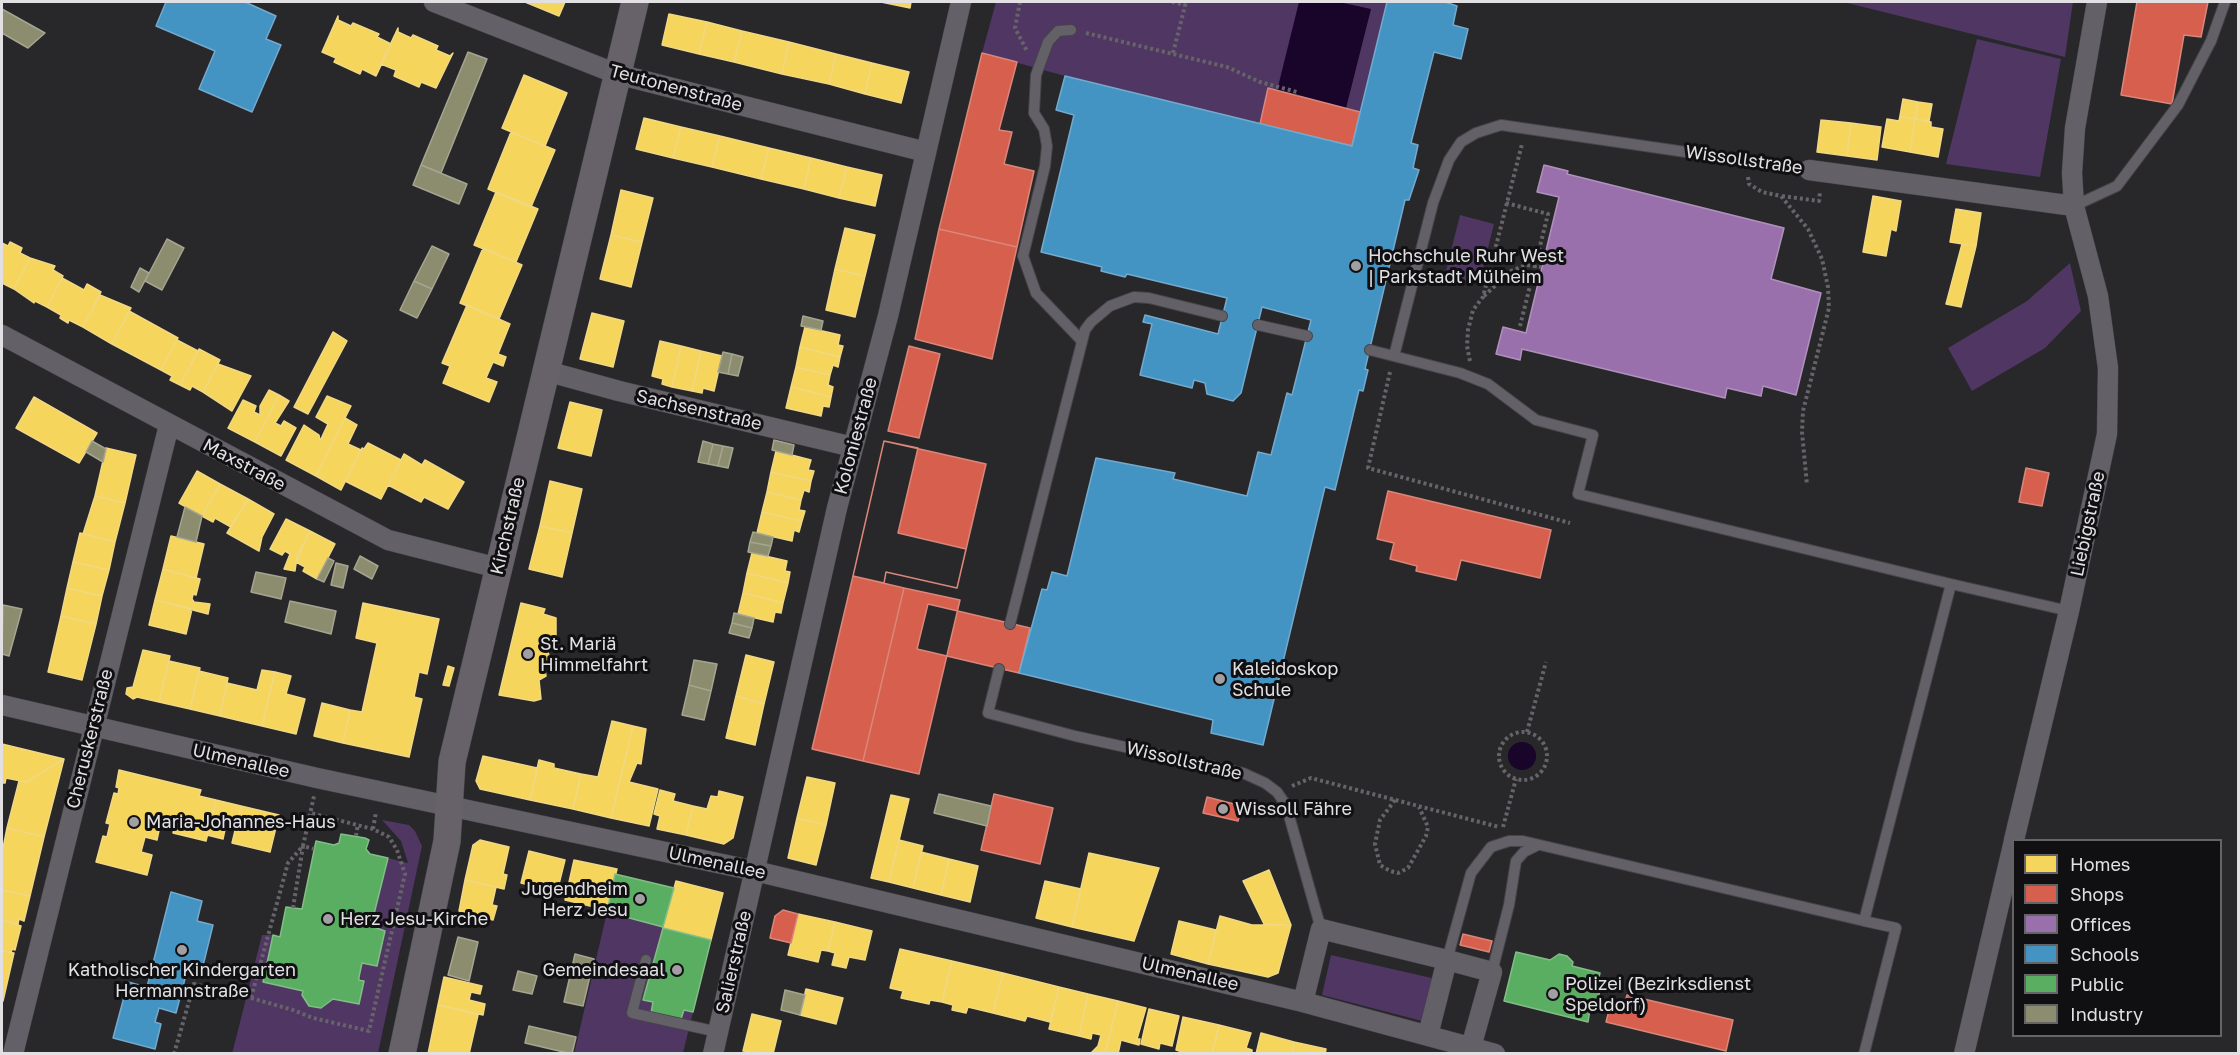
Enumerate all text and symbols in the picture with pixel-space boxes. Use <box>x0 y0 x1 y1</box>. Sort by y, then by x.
street label: Teutonenstraße <box>607 60 745 116</box>
street label: Wissollstraße <box>1684 141 1804 179</box>
place label: Hochschule Ruhr West | Parkstadt Mülheim <box>1368 245 1564 288</box>
marker: Hochschule Ruhr West | Parkstadt Mülheim <box>1349 259 1363 273</box>
street label: Koloniestraße <box>830 375 882 497</box>
street label: Sachsenstraße <box>634 385 764 435</box>
street label: Maxstraße <box>199 434 289 496</box>
street label: Liebigstraße <box>2066 469 2110 579</box>
street label: Kirchstraße <box>486 475 530 577</box>
place label: St. Mariä Himmelfahrt <box>540 633 648 676</box>
marker: St. Mariä Himmelfahrt <box>521 647 535 661</box>
place label: Kaleidoskop Schule <box>1232 658 1338 700</box>
street label: Cheruskerstraße <box>62 667 118 811</box>
marker: Kaleidoskop Schule <box>1213 672 1227 686</box>
street label: Wissollstraße <box>1124 737 1244 785</box>
street label: Ulmenallee <box>190 739 292 783</box>
place label: Wissoll Fähre <box>1235 798 1352 820</box>
marker: Wissoll Fähre <box>1216 802 1230 816</box>
place label: Maria-Johannes-Haus <box>146 811 336 833</box>
marker: Maria-Johannes-Haus <box>127 815 141 829</box>
legend <box>2012 839 2222 1037</box>
street label: Ulmenallee <box>666 842 768 884</box>
text: Homes <box>2070 853 2130 875</box>
place label: Jugendheim Herz Jesu <box>521 878 628 920</box>
text: Shops <box>2070 883 2124 905</box>
marker: Jugendheim Herz Jesu <box>633 892 647 906</box>
place label: Herz Jesu-Kirche <box>340 908 488 930</box>
street label: Salierstraße <box>712 909 756 1015</box>
marker: Herz Jesu-Kirche <box>321 912 335 926</box>
text: Offices <box>2070 913 2131 935</box>
marker: Katholischer Kindergarten Hermannstraße <box>175 943 189 957</box>
text: Schools <box>2070 943 2139 965</box>
street label: Ulmenallee <box>1139 952 1241 996</box>
place label: Katholischer Kindergarten Hermannstraße <box>68 959 296 1002</box>
place label: Gemeindesaal <box>542 959 665 981</box>
marker: Gemeindesaal <box>670 963 684 977</box>
place label: Polizei (Bezirksdienst Speldorf) <box>1565 973 1751 1016</box>
text: Public <box>2070 973 2124 995</box>
marker: Polizei (Bezirksdienst Speldorf) <box>1546 987 1560 1001</box>
text: Industry <box>2070 1003 2143 1025</box>

